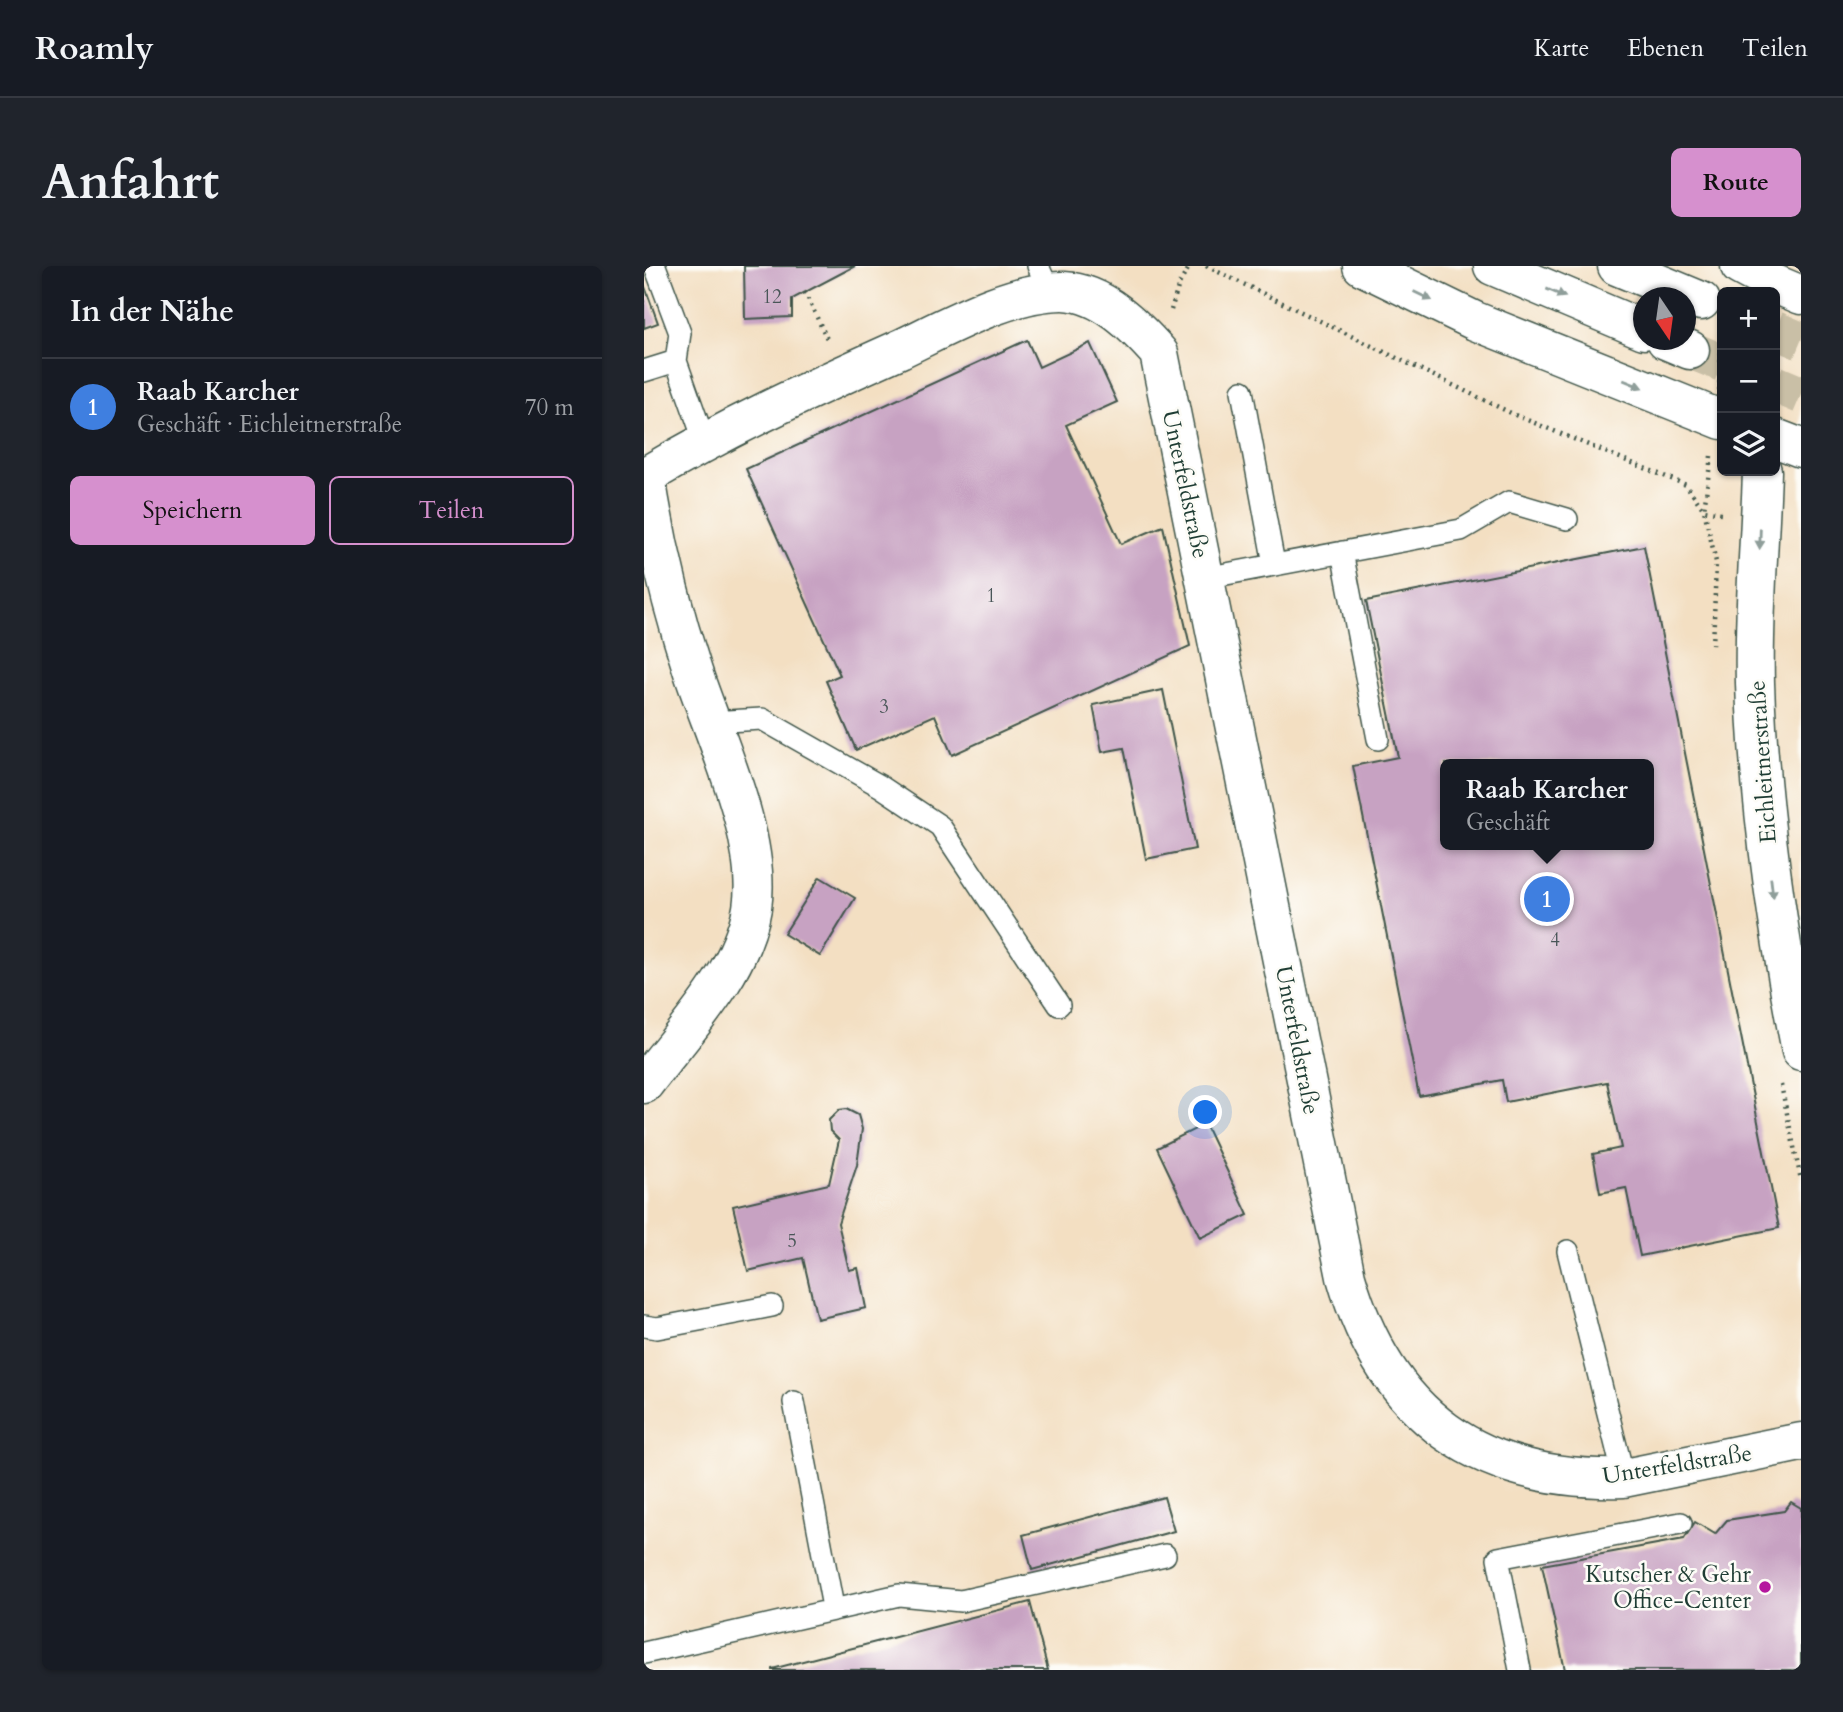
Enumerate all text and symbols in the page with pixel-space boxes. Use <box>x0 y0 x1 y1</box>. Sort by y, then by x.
text: Roamly <box>35 26 154 71</box>
text: Karte <box>1534 32 1589 65</box>
text: Ebenen <box>1627 32 1704 65</box>
text: Teilen <box>1742 32 1808 65</box>
button: Route <box>1671 148 1801 217</box>
text: Anfahrt <box>42 149 219 216</box>
house number: 12 <box>762 284 782 310</box>
north arrow <box>1633 287 1696 350</box>
map controls <box>1717 287 1780 476</box>
button: + <box>1717 287 1780 350</box>
one-way arrow <box>1545 288 1566 299</box>
one-way arrow <box>1413 290 1433 301</box>
text: In der Nähe <box>70 291 234 332</box>
button: − <box>1717 350 1780 413</box>
text: Raab Karcher <box>137 374 299 409</box>
one-way arrow <box>1622 379 1643 390</box>
text: 1 <box>87 392 99 423</box>
text: 70 m <box>525 392 574 423</box>
street label: Unterfeldstraße <box>1155 407 1216 561</box>
text: Geschäft · Eichleitnerstraße <box>137 409 402 440</box>
button: layers <box>1717 413 1780 476</box>
button: Speichern <box>70 476 315 545</box>
button: Teilen <box>329 476 574 545</box>
one-way arrow <box>1755 528 1766 550</box>
house number: 1 <box>986 583 996 609</box>
street label: Eichleitnerstraße <box>1741 680 1784 844</box>
house number: 3 <box>879 694 889 720</box>
popup <box>1440 759 1654 850</box>
text: Raab Karcher <box>1466 772 1628 807</box>
text: Geschäft <box>1466 807 1550 838</box>
pin: 1 <box>1524 873 1570 925</box>
one-way arrow <box>1766 877 1777 899</box>
house number: 4 <box>1550 927 1560 953</box>
street label: Unterfeldstraße <box>1268 963 1327 1117</box>
your location <box>1188 1095 1222 1129</box>
house number: 5 <box>787 1228 797 1254</box>
street label: Unterfeldstraße <box>1600 1437 1754 1492</box>
place label: Kutscher & Gehr Office-Center <box>1585 1559 1752 1616</box>
marker: Kutscher & Gehr Office-Center <box>1757 1579 1773 1595</box>

